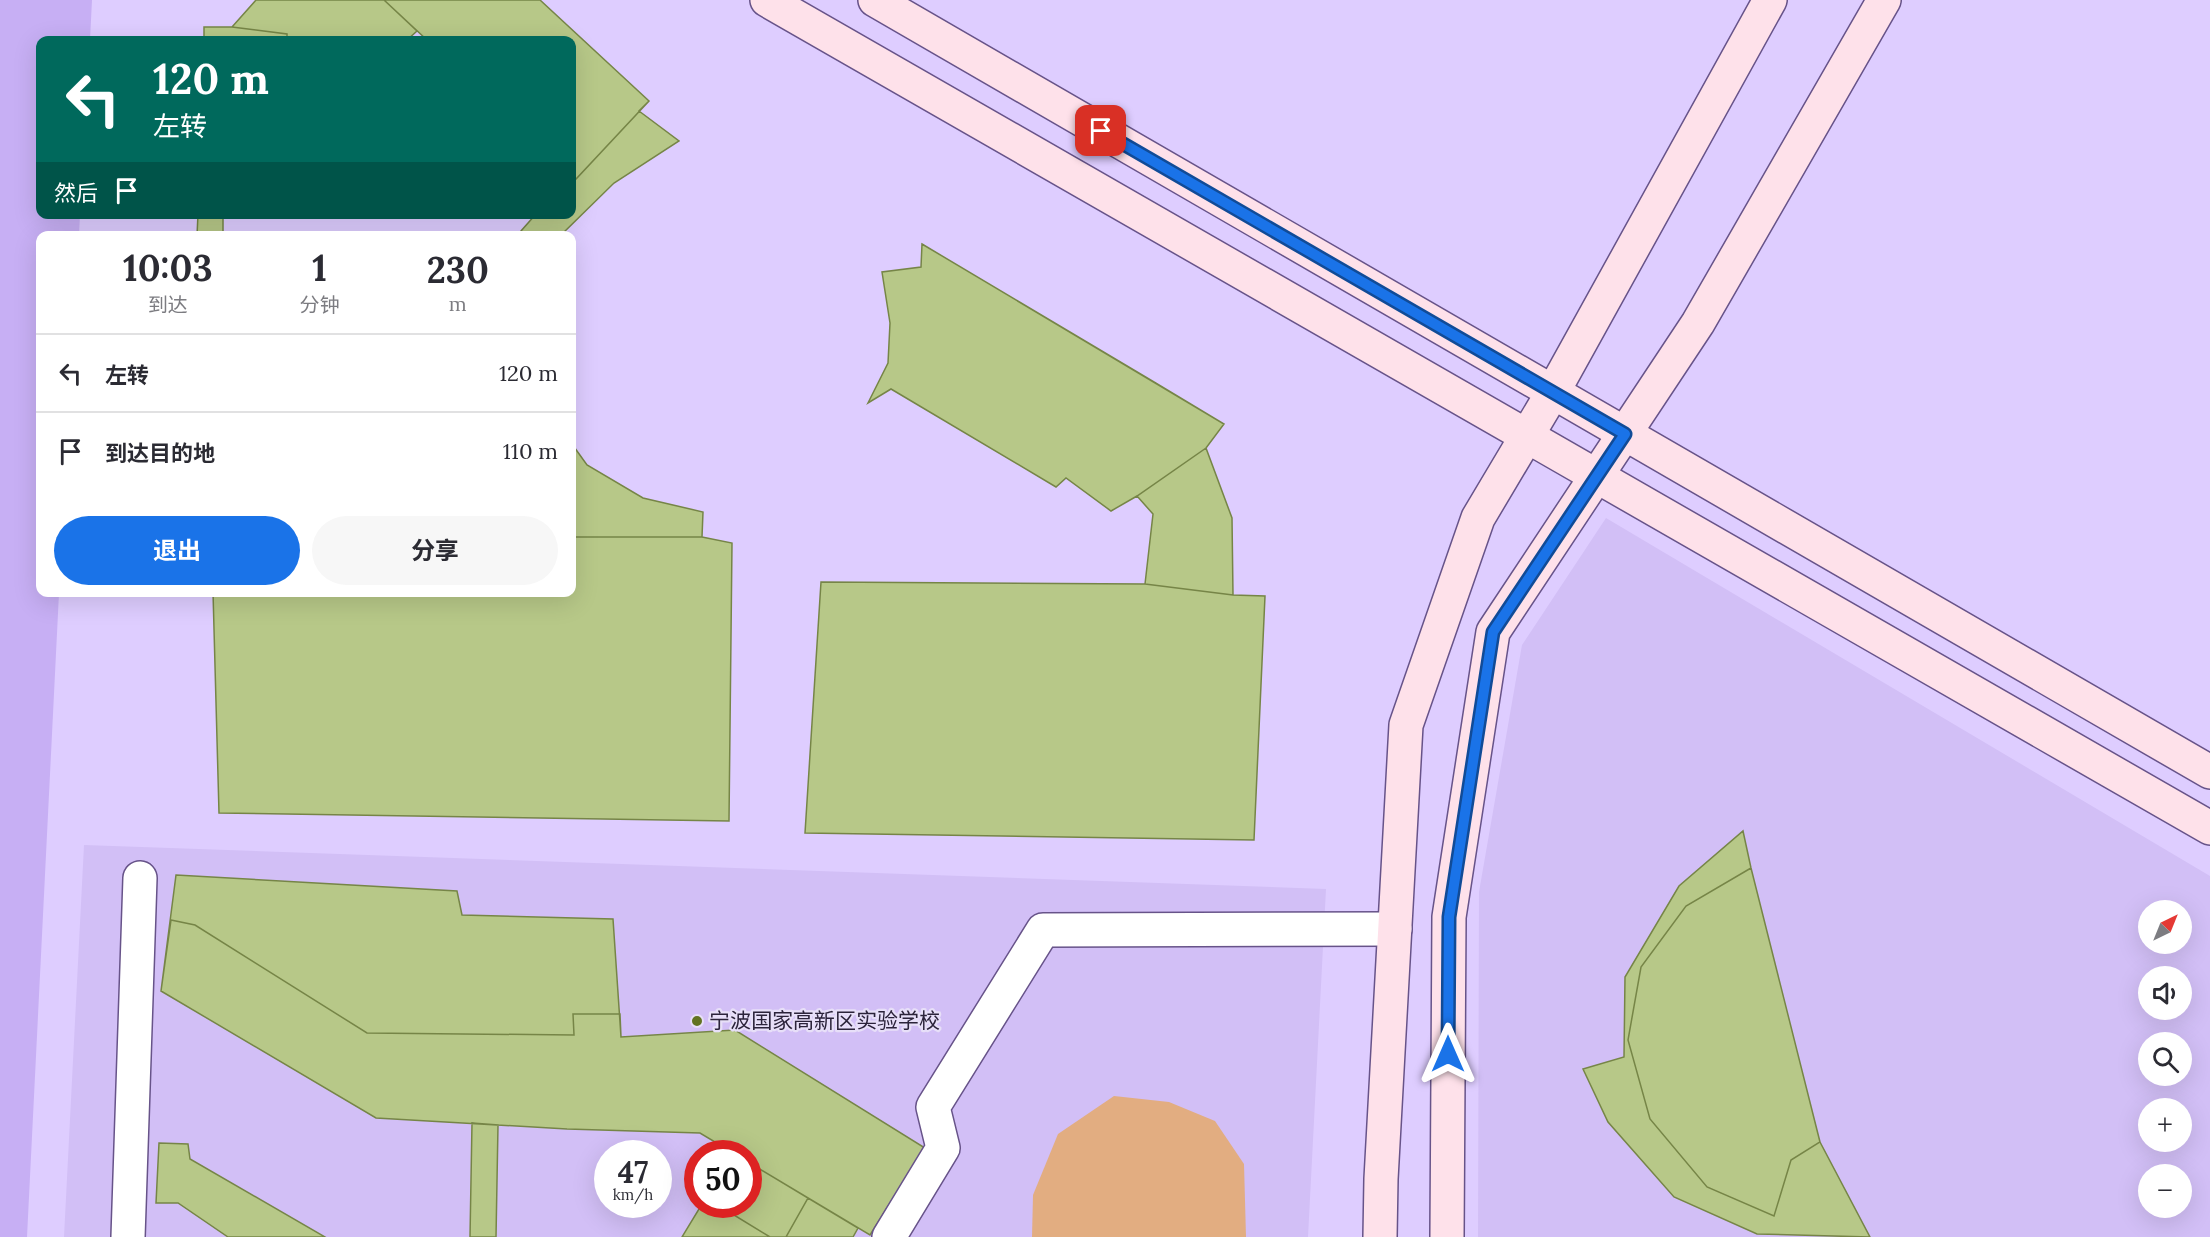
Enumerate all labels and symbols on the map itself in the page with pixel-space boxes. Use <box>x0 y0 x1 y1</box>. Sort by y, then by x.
pin <box>1075 105 1126 156</box>
north arrow <box>2138 900 2192 954</box>
place label: 宁波国家高新区实验学校 <box>709 1007 940 1034</box>
marker: 宁波国家高新区实验学校 <box>690 1014 704 1028</box>
position arrow <box>1416 1022 1480 1086</box>
speed limit sign: 50 <box>684 1140 762 1218</box>

